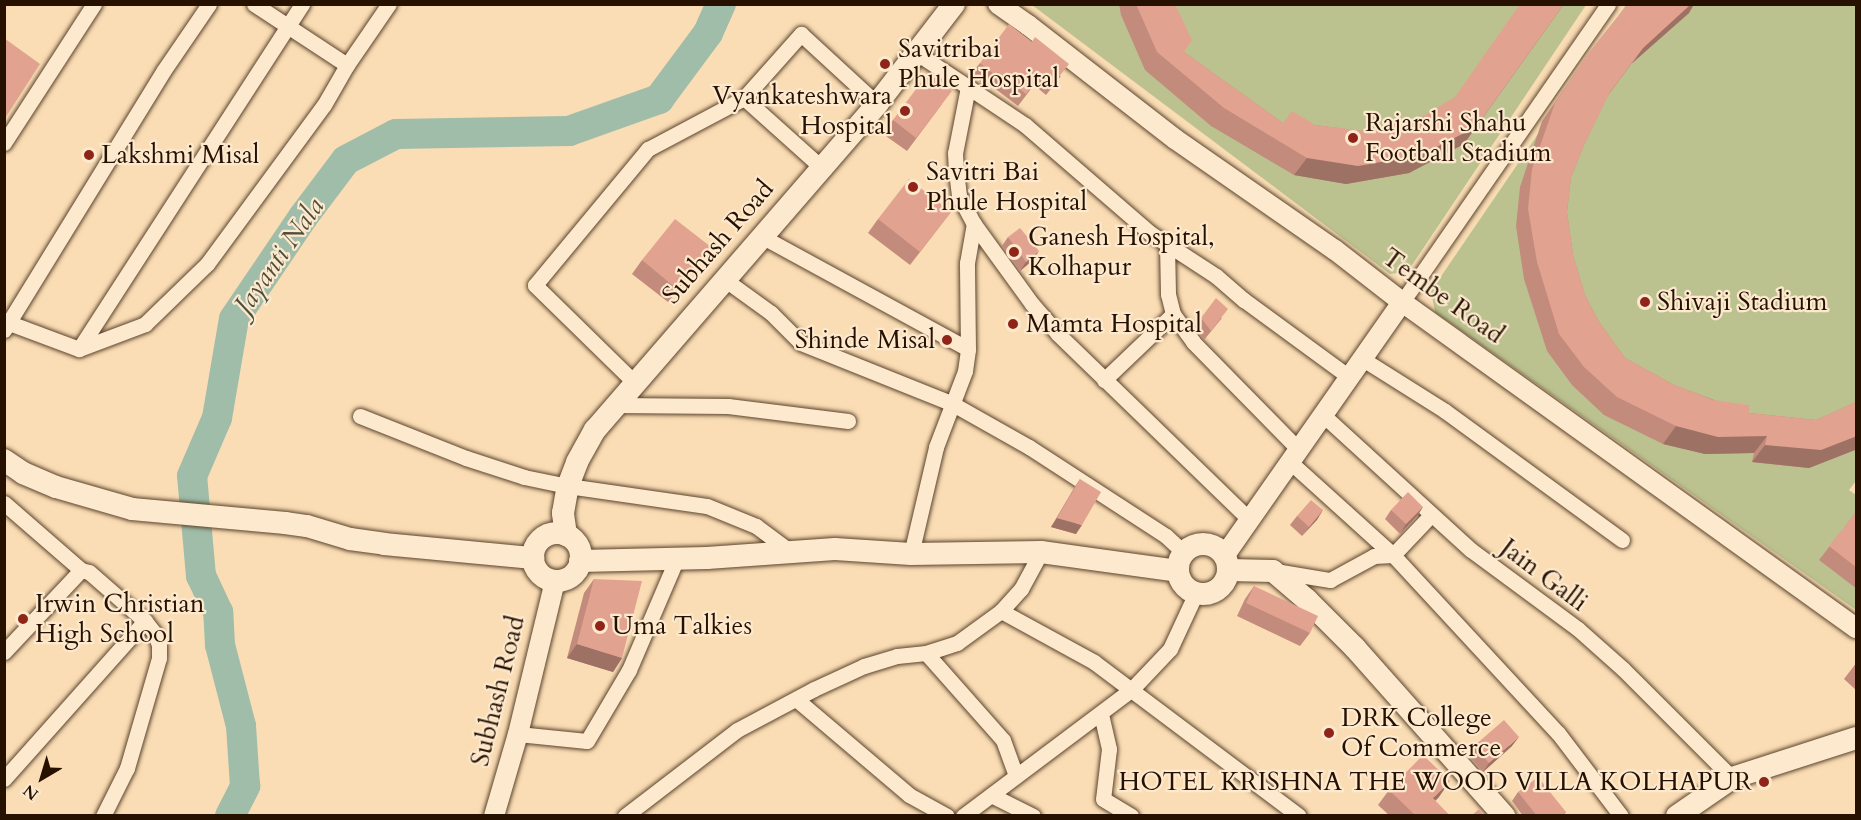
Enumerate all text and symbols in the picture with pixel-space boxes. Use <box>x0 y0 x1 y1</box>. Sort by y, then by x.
place label: Savitribai Phule Hospital <box>898 33 1059 94</box>
marker: Savitribai Phule Hospital <box>876 55 894 73</box>
place label: Vyankateshwara Hospital <box>712 80 892 142</box>
marker: Vyankateshwara Hospital <box>896 102 914 120</box>
place label: Rajarshi Shahu Football Stadium <box>1365 107 1551 168</box>
marker: Rajarshi Shahu Football Stadium <box>1346 131 1360 145</box>
place label: Lakshmi Misal <box>101 139 259 171</box>
marker: Lakshmi Misal <box>82 148 96 162</box>
place label: Savitri Bai Phule Hospital <box>926 156 1087 218</box>
street label: Subhash Road <box>656 174 780 310</box>
marker: Savitri Bai Phule Hospital <box>904 178 922 196</box>
water label: Jayanti Nala <box>227 192 331 320</box>
place label: Ganesh Hospital, Kolhapur <box>1028 221 1215 282</box>
street label: Tembe Road <box>1376 241 1510 351</box>
marker: Ganesh Hospital, Kolhapur <box>1005 243 1023 261</box>
place label: Shivaji Stadium <box>1657 286 1827 318</box>
marker: Shivaji Stadium <box>1638 295 1652 309</box>
place label: Mamta Hospital <box>1026 308 1202 340</box>
marker: Mamta Hospital <box>1004 315 1022 333</box>
place label: Shinde Misal <box>795 324 935 356</box>
marker: Shinde Misal <box>940 333 954 347</box>
street label: Jain Galli <box>1494 532 1594 618</box>
place label: Irwin Christian High School <box>35 588 204 650</box>
place label: Uma Talkies <box>612 610 752 642</box>
marker: Irwin Christian High School <box>16 612 30 626</box>
street label: Subhash Road <box>464 613 532 769</box>
marker: Uma Talkies <box>593 619 607 633</box>
place label: DRK College Of Commerce <box>1341 702 1501 764</box>
marker: DRK College Of Commerce <box>1322 726 1336 740</box>
north arrow <box>12 748 72 808</box>
place label: HOTEL KRISHNA THE WOOD VILLA KOLHAPUR <box>1118 766 1752 798</box>
marker: HOTEL KRISHNA THE WOOD VILLA KOLHAPUR <box>1757 775 1771 789</box>
text: N <box>19 779 43 805</box>

